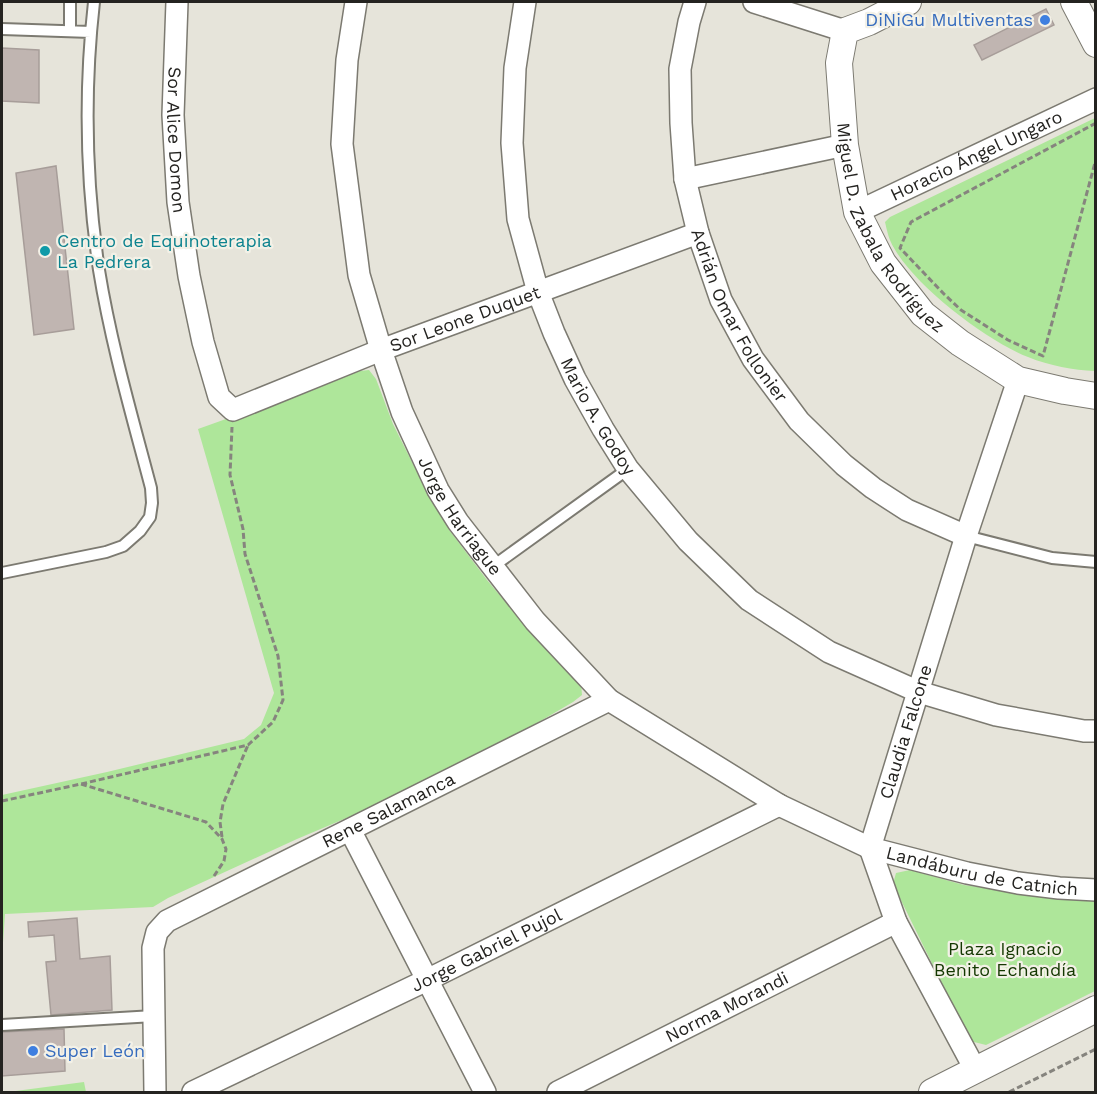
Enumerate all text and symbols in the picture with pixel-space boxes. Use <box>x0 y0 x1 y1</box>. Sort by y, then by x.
place label: DiNiGu Multiventas <box>865 9 1033 30</box>
marker: DiNiGu Multiventas <box>1038 13 1052 27</box>
street label: Sor Alice Domon <box>163 66 191 214</box>
street label: Horacio Ángel Ungaro <box>887 105 1066 205</box>
street label: Miguel D. Zabala Rodríguez <box>833 122 949 337</box>
street label: Adrián Omar Follonier <box>687 226 792 406</box>
place label: Centro de Equinoterapia La Pedrera <box>57 230 272 272</box>
marker: Centro de Equinoterapia La Pedrera <box>38 244 52 258</box>
street label: Sor Leone Duquet <box>386 281 543 356</box>
street label: Mario A. Godoy <box>557 354 640 480</box>
street label: Jorge Harriague <box>414 453 506 579</box>
street label: Claudia Falcone <box>875 662 936 802</box>
street label: Rene Salamanca <box>318 768 458 852</box>
street label: Landáburu de Catnich <box>884 842 1078 899</box>
street label: Jorge Gabriel Pujol <box>408 904 565 996</box>
park label: Plaza Ignacio Benito Echandía <box>934 938 1076 980</box>
street label: Norma Morandi <box>662 967 792 1046</box>
place label: Super León <box>45 1040 145 1061</box>
marker: Super León <box>26 1044 40 1058</box>

